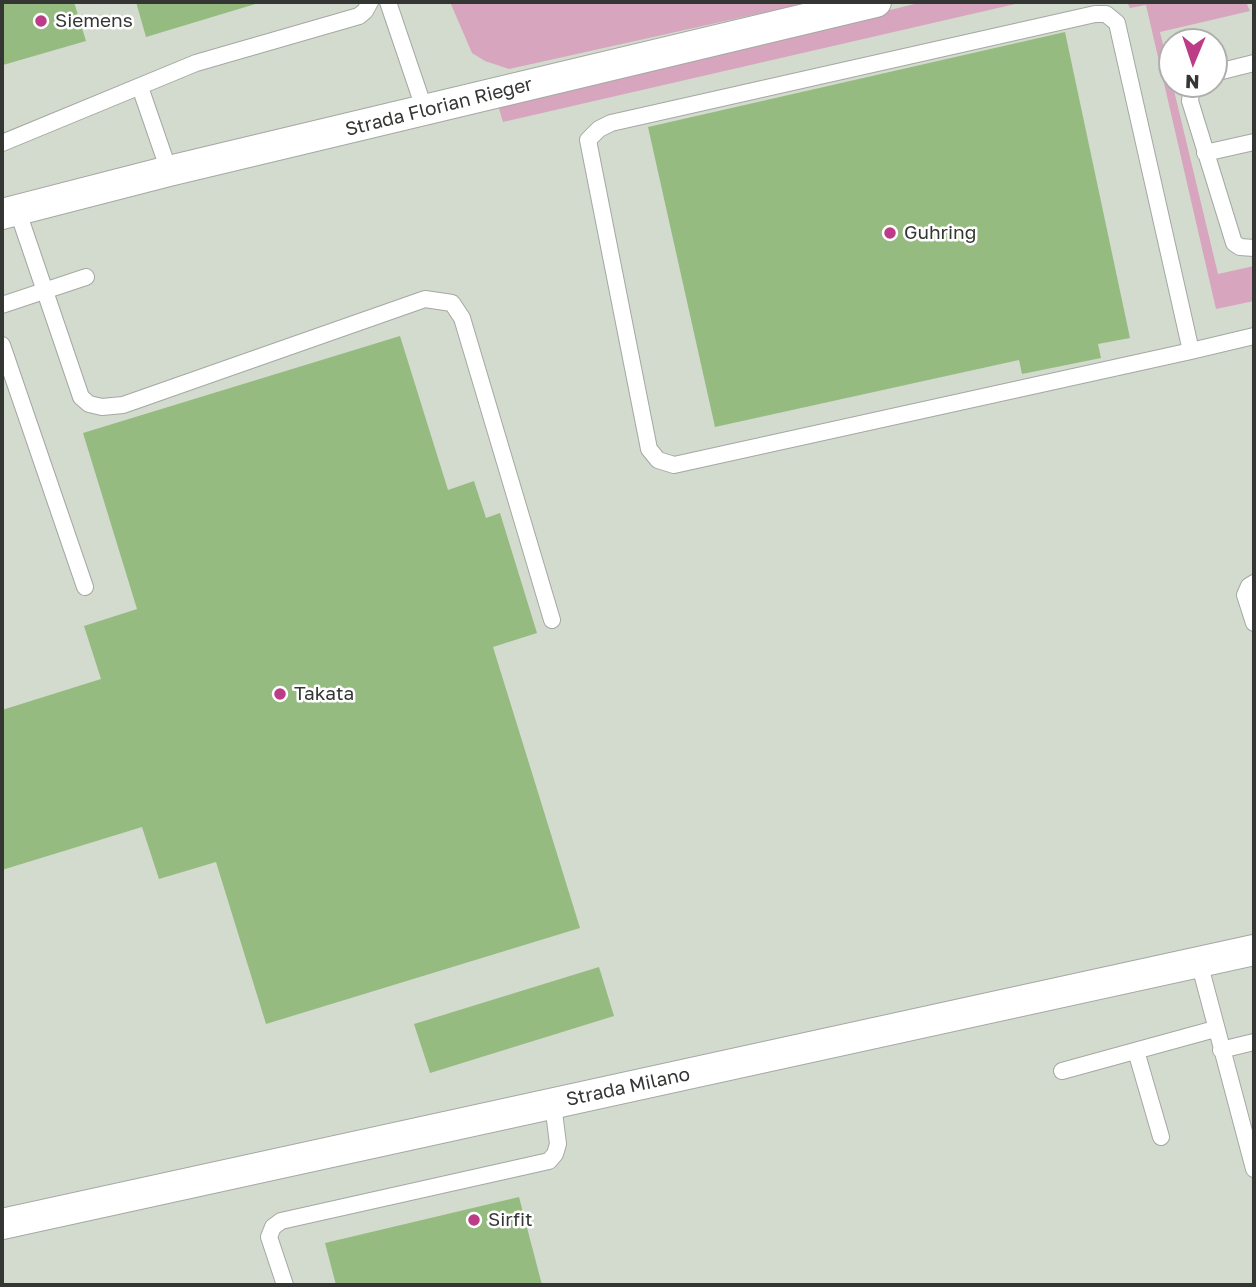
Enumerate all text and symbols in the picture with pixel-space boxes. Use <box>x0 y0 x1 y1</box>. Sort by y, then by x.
place label: Siemens <box>55 10 133 32</box>
marker: Siemens <box>33 13 49 29</box>
north arrow <box>1158 28 1228 98</box>
text: N <box>1185 71 1200 94</box>
street label: Strada Florian Rieger <box>343 73 535 141</box>
place label: Guhring <box>904 222 976 244</box>
marker: Guhring <box>882 225 898 241</box>
place label: Takata <box>294 683 354 705</box>
marker: Takata <box>272 686 288 702</box>
street label: Strada Milano <box>564 1063 692 1111</box>
place label: Sirfit <box>488 1209 533 1231</box>
marker: Sirfit <box>466 1212 482 1228</box>

